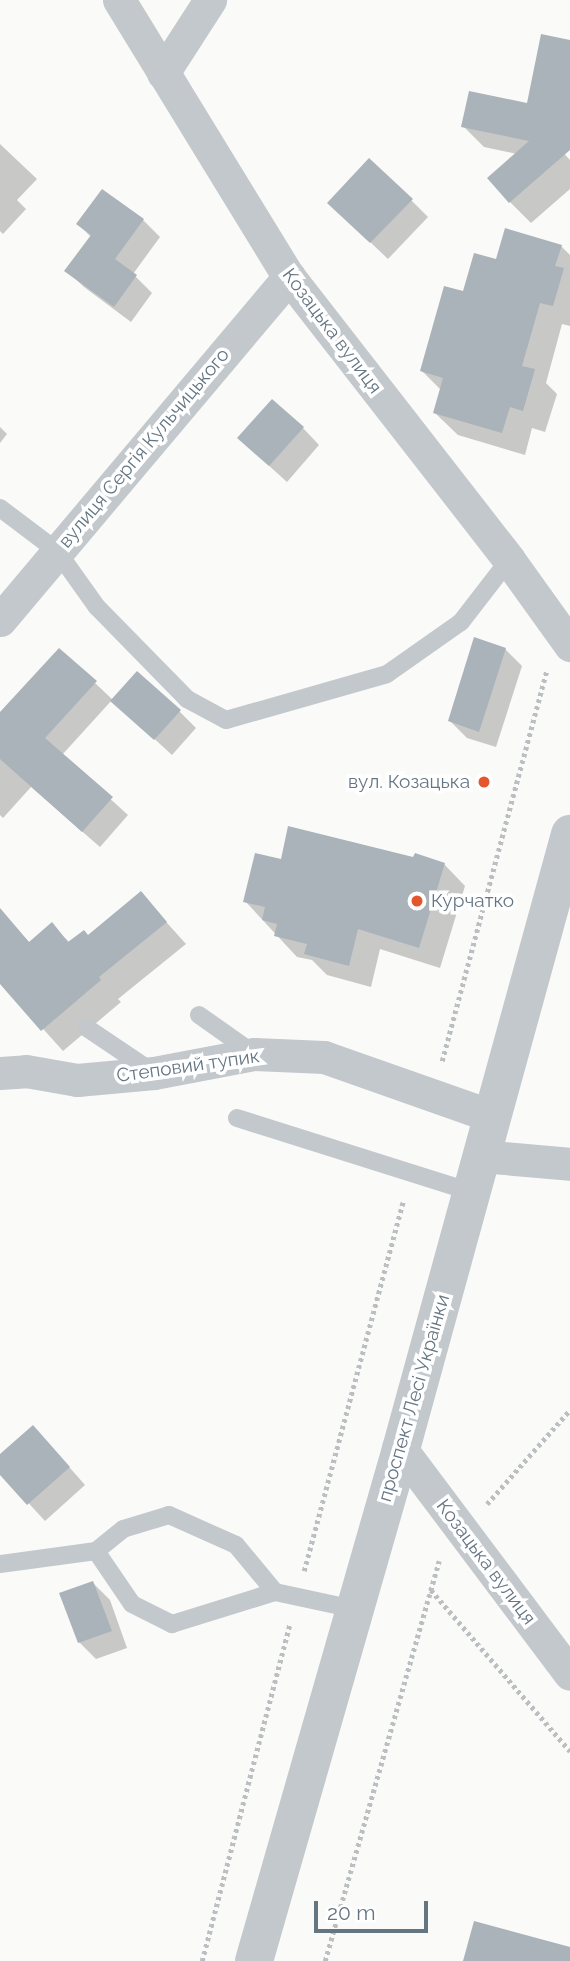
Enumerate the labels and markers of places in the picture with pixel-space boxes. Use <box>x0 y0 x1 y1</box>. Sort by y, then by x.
place label: вул. Козацька <box>348 771 470 793</box>
marker: вул. Козацька <box>476 774 492 790</box>
place label: Курчатко <box>431 890 514 912</box>
marker: Курчатко <box>409 893 425 909</box>

